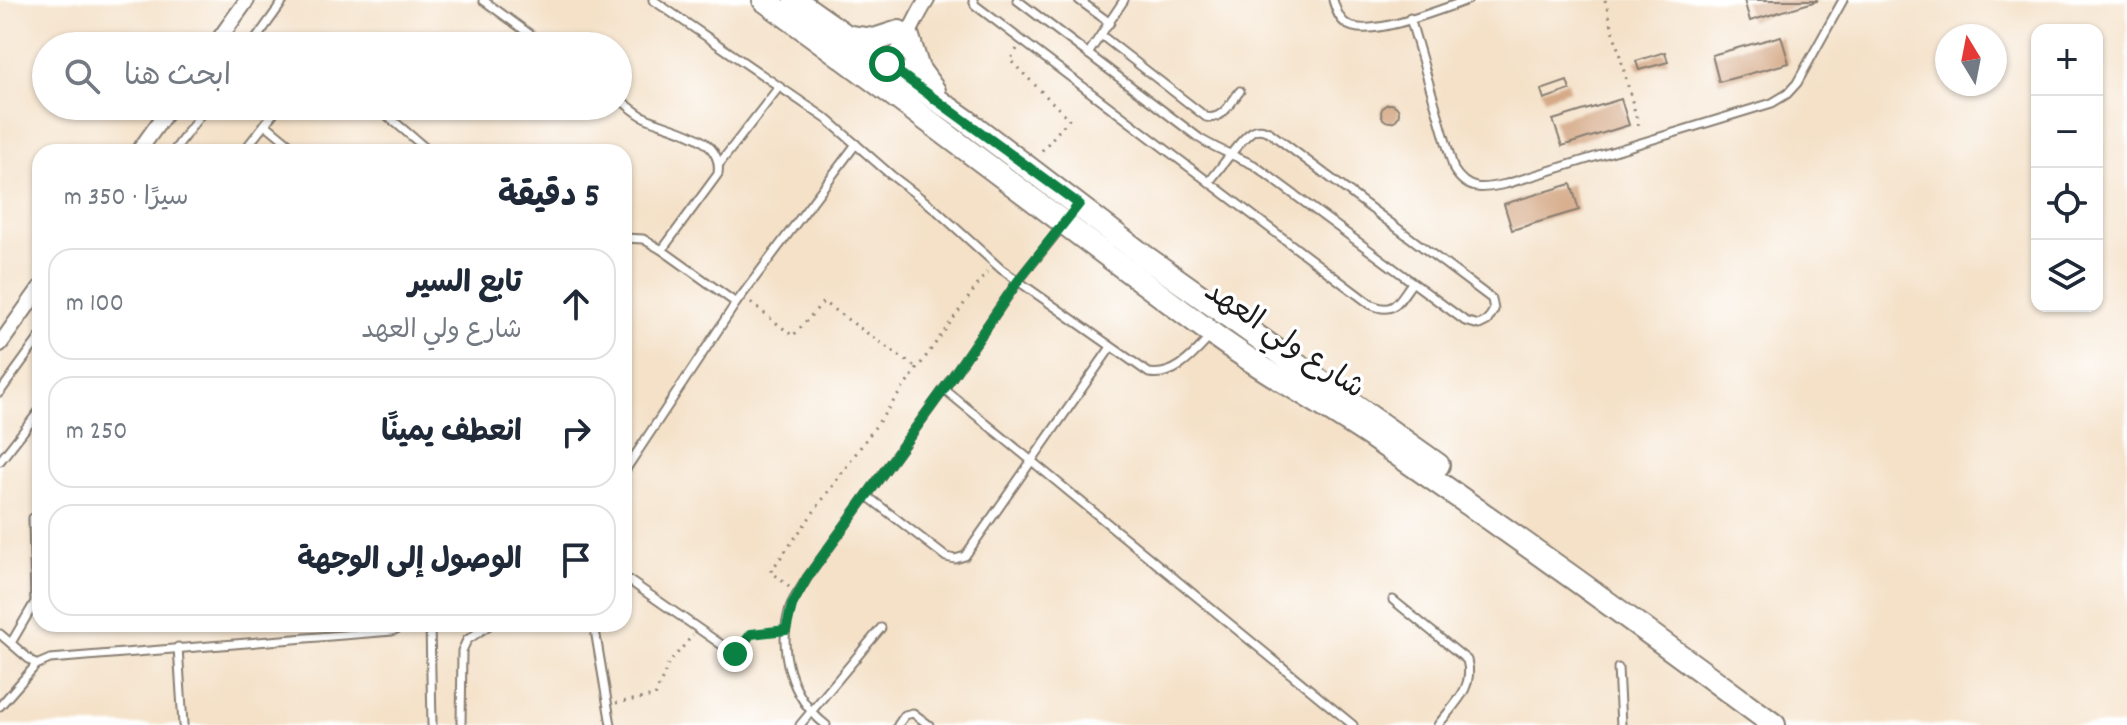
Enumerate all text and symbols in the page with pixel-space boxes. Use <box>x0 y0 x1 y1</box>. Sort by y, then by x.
north arrow <box>1935 24 2007 96</box>
map controls <box>2031 24 2103 312</box>
button: + <box>2031 24 2103 96</box>
search box <box>32 32 632 120</box>
route start <box>869 46 905 82</box>
icon: search <box>60 54 104 98</box>
text: ابحث هنا <box>124 57 231 100</box>
button: − <box>2031 96 2103 168</box>
button: locate <box>2031 168 2103 240</box>
text: 5 دقيقة <box>498 174 600 223</box>
text: سيرًا · 350 m <box>64 180 189 217</box>
button: layers <box>2031 240 2103 312</box>
text: تابع السير <box>408 264 522 307</box>
street label: شارع ولي العهد <box>1194 272 1372 412</box>
icon: ahead <box>554 282 598 326</box>
text: 100 m <box>66 286 124 323</box>
text: شارع ولي العهد <box>361 313 522 350</box>
icon: right <box>554 410 598 454</box>
text: انعطف يمينًا <box>381 413 522 456</box>
text: 250 m <box>66 414 127 451</box>
icon: arrive <box>554 538 598 582</box>
text: الوصول إلى الوجهة <box>297 541 522 584</box>
route end <box>717 636 753 672</box>

